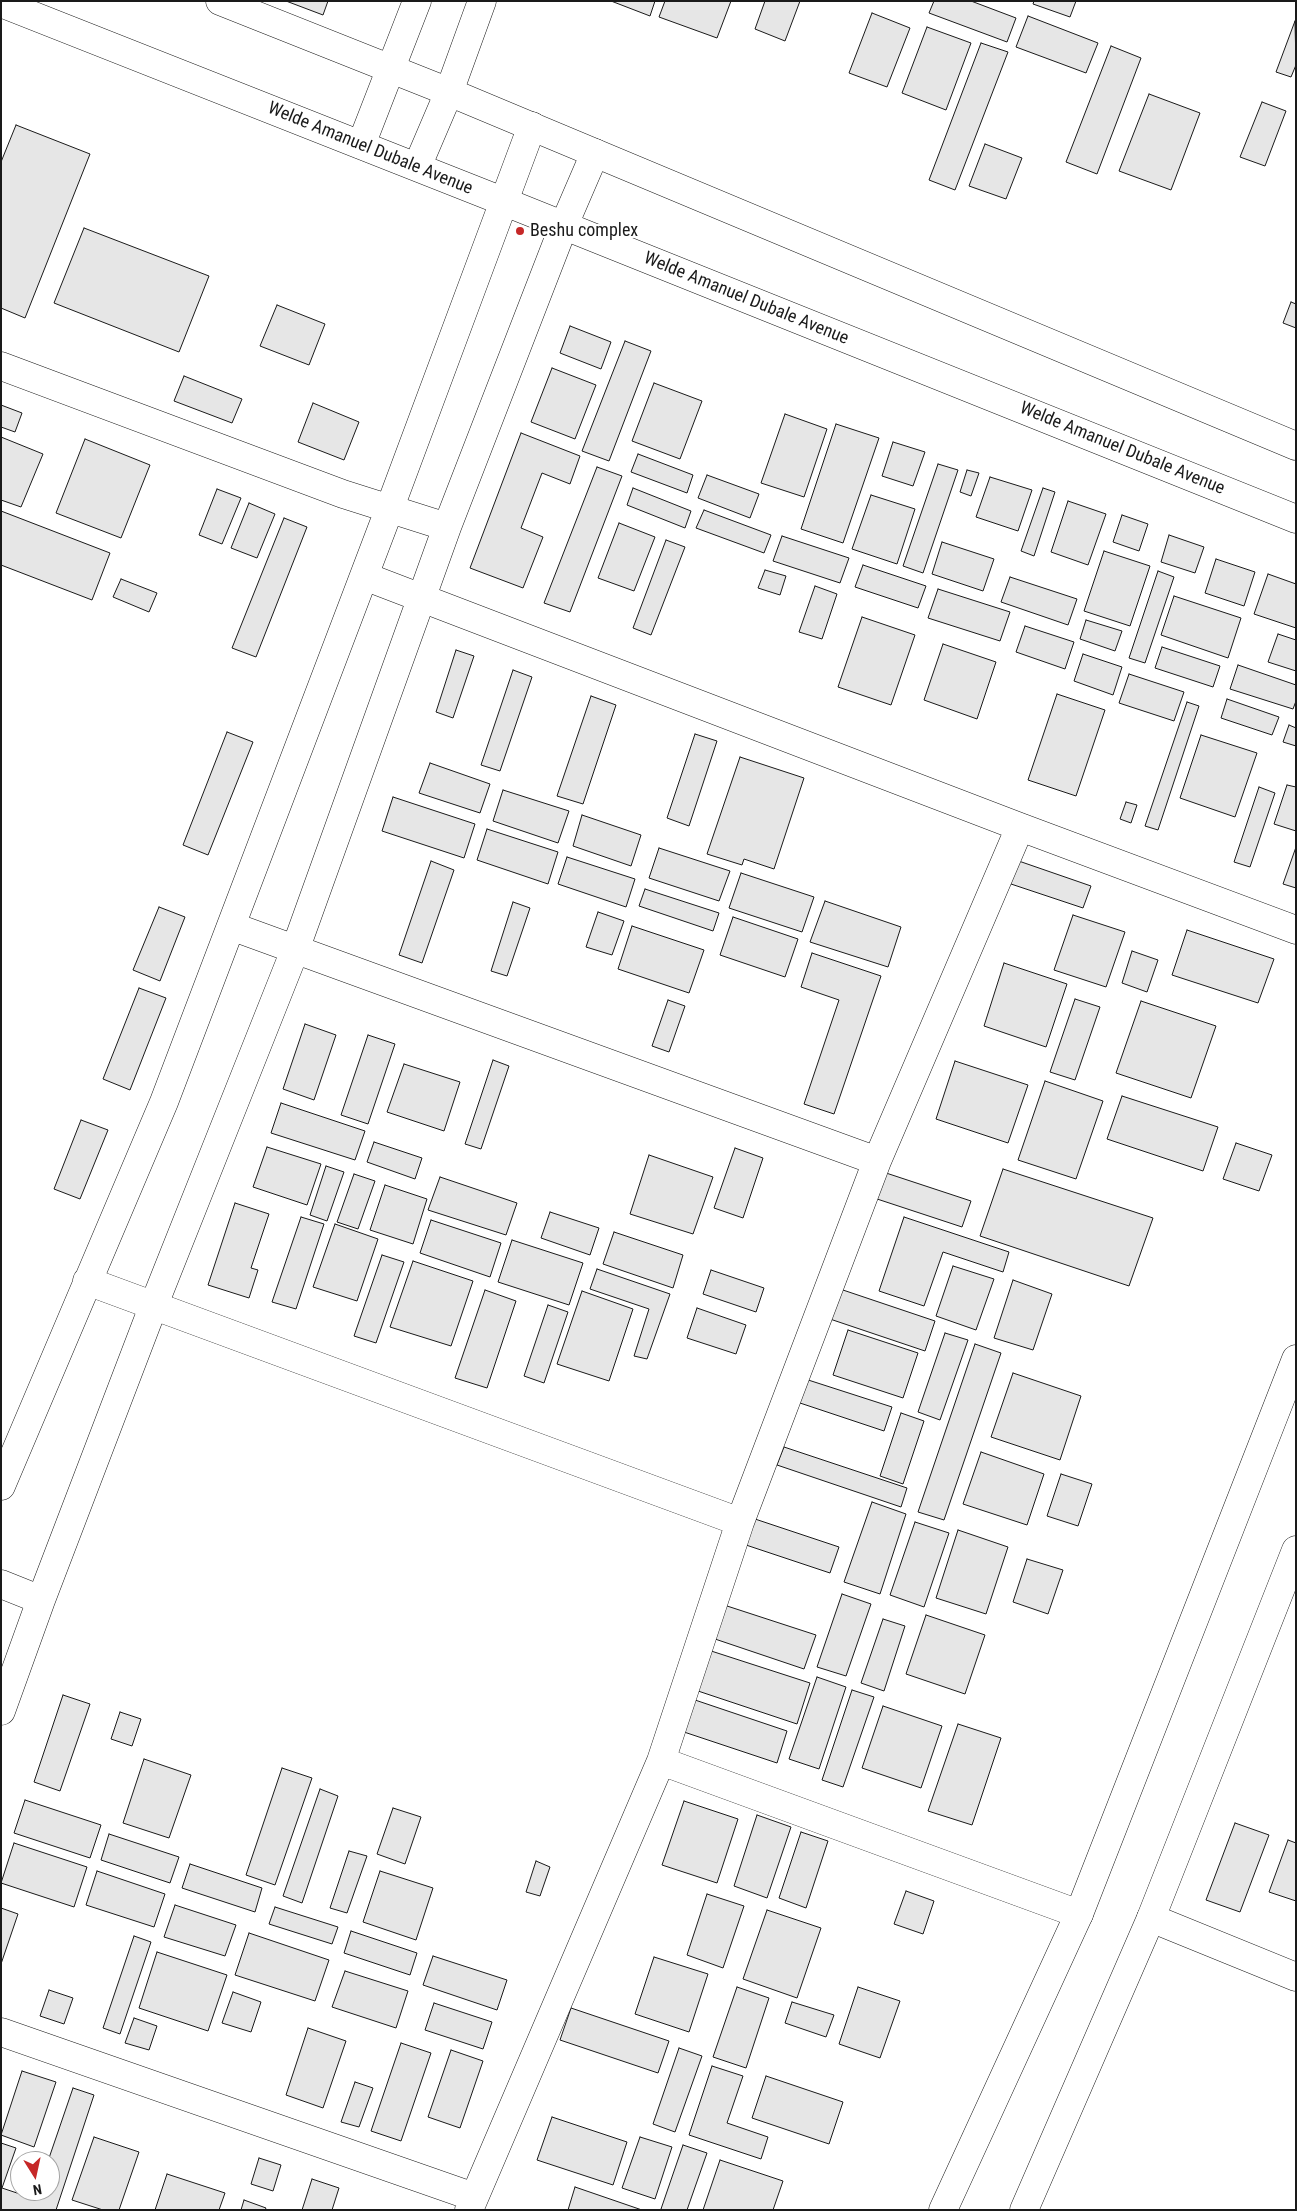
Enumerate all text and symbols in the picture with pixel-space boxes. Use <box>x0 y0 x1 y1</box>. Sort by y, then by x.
street label: Welde Amanuel Dubale Avenue <box>264 98 476 200</box>
place label: Beshu complex <box>530 220 638 242</box>
marker: Beshu complex <box>514 225 526 237</box>
street label: Welde Amanuel Dubale Avenue <box>640 248 852 350</box>
street label: Welde Amanuel Dubale Avenue <box>1016 398 1228 500</box>
north arrow <box>10 2151 60 2201</box>
text: N <box>32 2181 43 2198</box>

